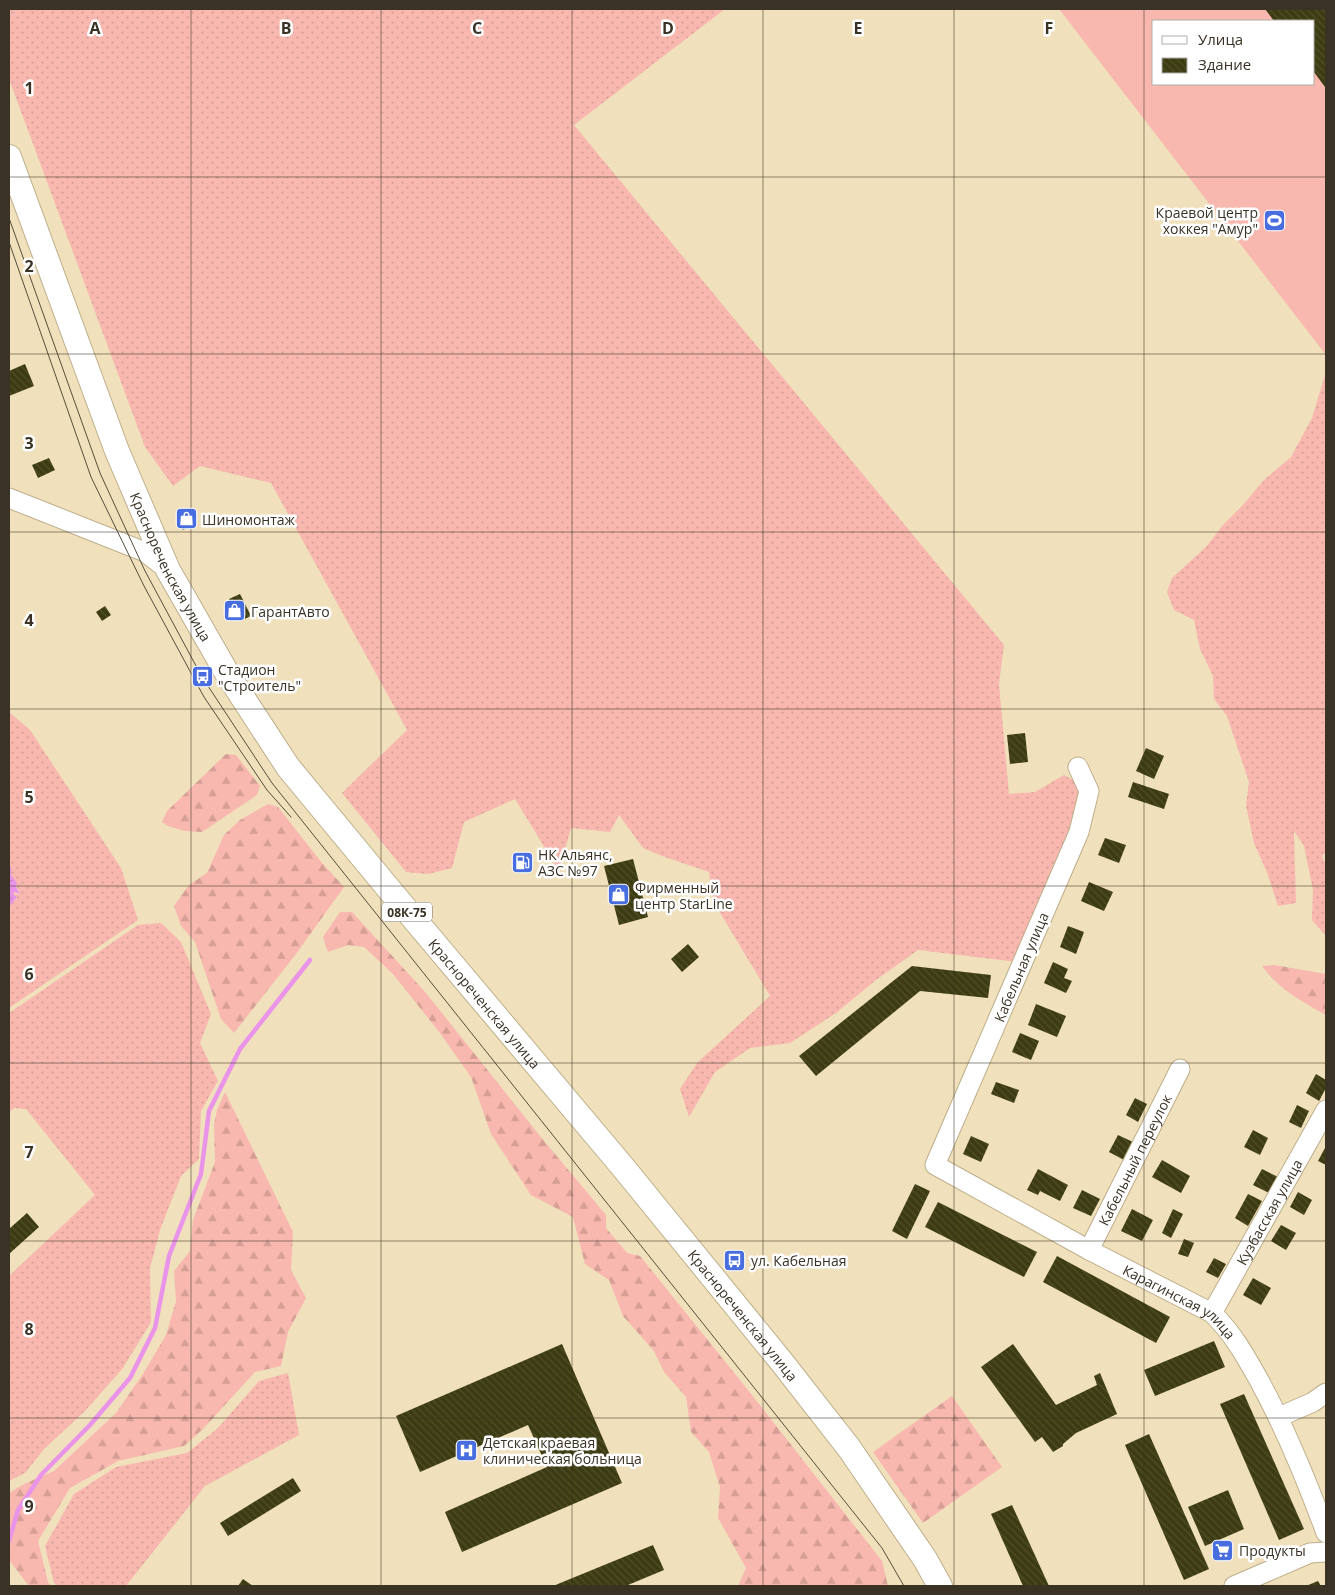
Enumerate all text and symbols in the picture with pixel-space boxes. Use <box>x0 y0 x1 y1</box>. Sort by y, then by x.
text: A <box>89 17 101 39</box>
text: B <box>281 17 291 39</box>
text: C <box>472 17 482 39</box>
text: D <box>662 17 674 39</box>
text: E <box>854 17 863 39</box>
text: F <box>1045 17 1053 39</box>
legend <box>1152 20 1315 85</box>
text: Улица <box>1198 29 1243 49</box>
text: Здание <box>1198 54 1251 74</box>
text: 1 <box>24 77 34 99</box>
place label: Краевой центр хоккея "Амур" <box>1156 203 1258 238</box>
sports icon: Краевой центр хоккея "Амур" <box>1262 208 1286 232</box>
text: 2 <box>24 255 34 277</box>
text: 3 <box>24 432 34 454</box>
street label: Краснореченская улица <box>126 489 216 645</box>
shop icon: Шиномонтаж <box>174 507 198 531</box>
place label: Шиномонтаж <box>202 510 296 529</box>
shop icon: ГарантАвто <box>223 599 247 623</box>
place label: ГарантАвто <box>251 602 330 621</box>
text: 4 <box>24 609 34 631</box>
place label: Стадион "Строитель" <box>218 660 301 695</box>
bus stop icon: Стадион "Строитель" <box>190 665 214 689</box>
text: 5 <box>24 786 34 808</box>
place label: НК Альянс, АЗС №97 <box>538 845 613 880</box>
fuel station icon: НК Альянс, АЗС №97 <box>510 850 534 874</box>
place label: Фирменный центр StarLine <box>635 878 733 913</box>
shop icon: Фирменный центр StarLine <box>607 883 631 907</box>
road number: 08К-75 <box>382 902 432 922</box>
street label: Кабельная улица <box>989 909 1053 1025</box>
street label: Краснореченская улица <box>425 934 545 1072</box>
text: 6 <box>24 963 34 985</box>
street label: Кабельный переулок <box>1093 1090 1176 1229</box>
text: 7 <box>24 1141 34 1163</box>
street label: Кузбасская улица <box>1231 1155 1306 1268</box>
street label: Краснореченская улица <box>684 1245 802 1385</box>
bus stop icon: ул. Кабельная <box>723 1248 747 1272</box>
place label: ул. Кабельная <box>751 1251 847 1270</box>
street label: Карагинская улица <box>1120 1260 1240 1343</box>
text: 8 <box>24 1318 34 1340</box>
place label: Детская краевая клиническая больница <box>483 1433 642 1468</box>
hospital icon: Детская краевая клиническая больница <box>455 1438 479 1462</box>
text: 9 <box>24 1495 34 1517</box>
supermarket icon: Продукты <box>1211 1538 1235 1562</box>
place label: Продукты <box>1239 1541 1306 1560</box>

